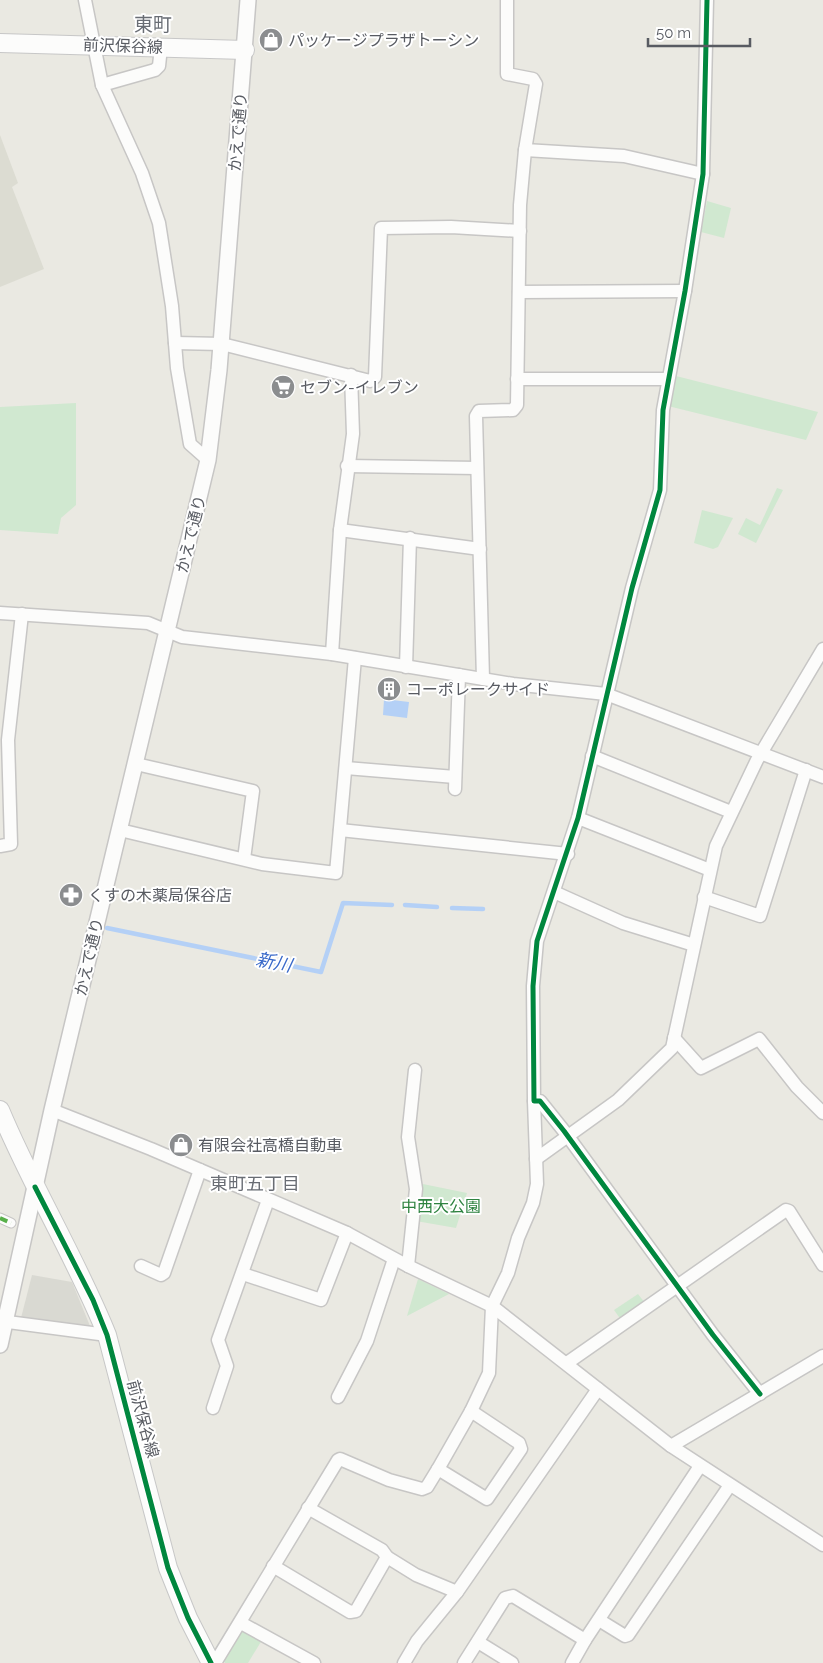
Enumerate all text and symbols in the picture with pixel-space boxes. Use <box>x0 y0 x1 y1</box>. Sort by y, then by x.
district label: 東町 <box>134 13 172 35</box>
scale bar <box>648 15 750 47</box>
text: 50 m <box>656 24 691 42</box>
shop icon: パッケージプラザトーシン <box>258 27 284 53</box>
place label: パッケージプラザトーシン <box>288 31 479 50</box>
street label: 前沢保谷線 <box>83 35 163 57</box>
street label: かえで通り <box>225 92 251 172</box>
supermarket icon: セブン-イレブン <box>270 374 296 400</box>
place label: セブン-イレブン <box>300 378 419 397</box>
street label: かえで通り <box>172 493 210 575</box>
building icon: コーポレークサイド <box>376 676 402 702</box>
place label: コーポレークサイド <box>406 680 550 699</box>
pharmacy icon: くすの木薬局保谷店 <box>58 882 84 908</box>
place label: くすの木薬局保谷店 <box>88 886 232 905</box>
street label: かえで通り <box>71 916 107 998</box>
water label: 新川 <box>254 948 296 976</box>
shop icon: 有限会社高橋自動車 <box>168 1132 194 1158</box>
place label: 有限会社高橋自動車 <box>198 1136 342 1155</box>
district label: 東町五丁目 <box>210 1173 300 1194</box>
park label: 中西大公園 <box>401 1197 481 1216</box>
street label: 前沢保谷線 <box>123 1378 163 1460</box>

